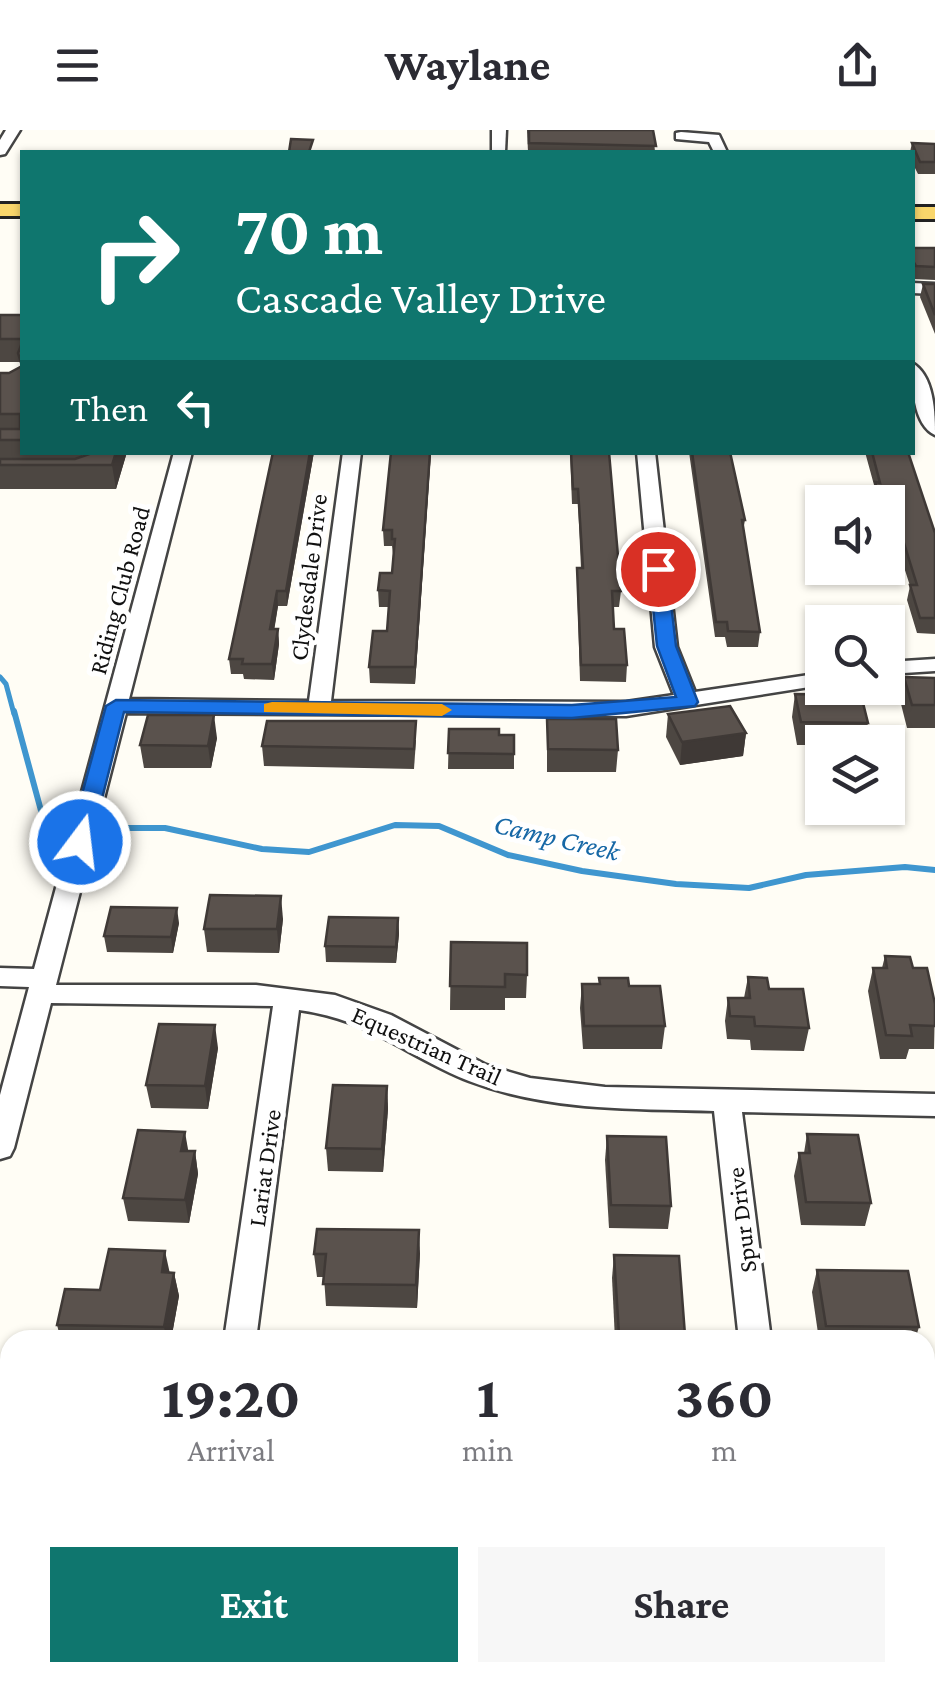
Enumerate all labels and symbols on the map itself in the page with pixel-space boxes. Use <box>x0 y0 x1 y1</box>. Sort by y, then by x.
street label: Clydesdale Drive <box>285 492 333 662</box>
street label: Riding Club Road <box>84 503 156 677</box>
pin <box>616 527 701 612</box>
position arrow <box>28 790 132 894</box>
water label: Camp Creek <box>491 808 624 867</box>
street label: Equestrian Trail <box>348 1000 506 1091</box>
street label: Lariat Drive <box>243 1108 286 1229</box>
street label: Spur Drive <box>722 1166 762 1274</box>

